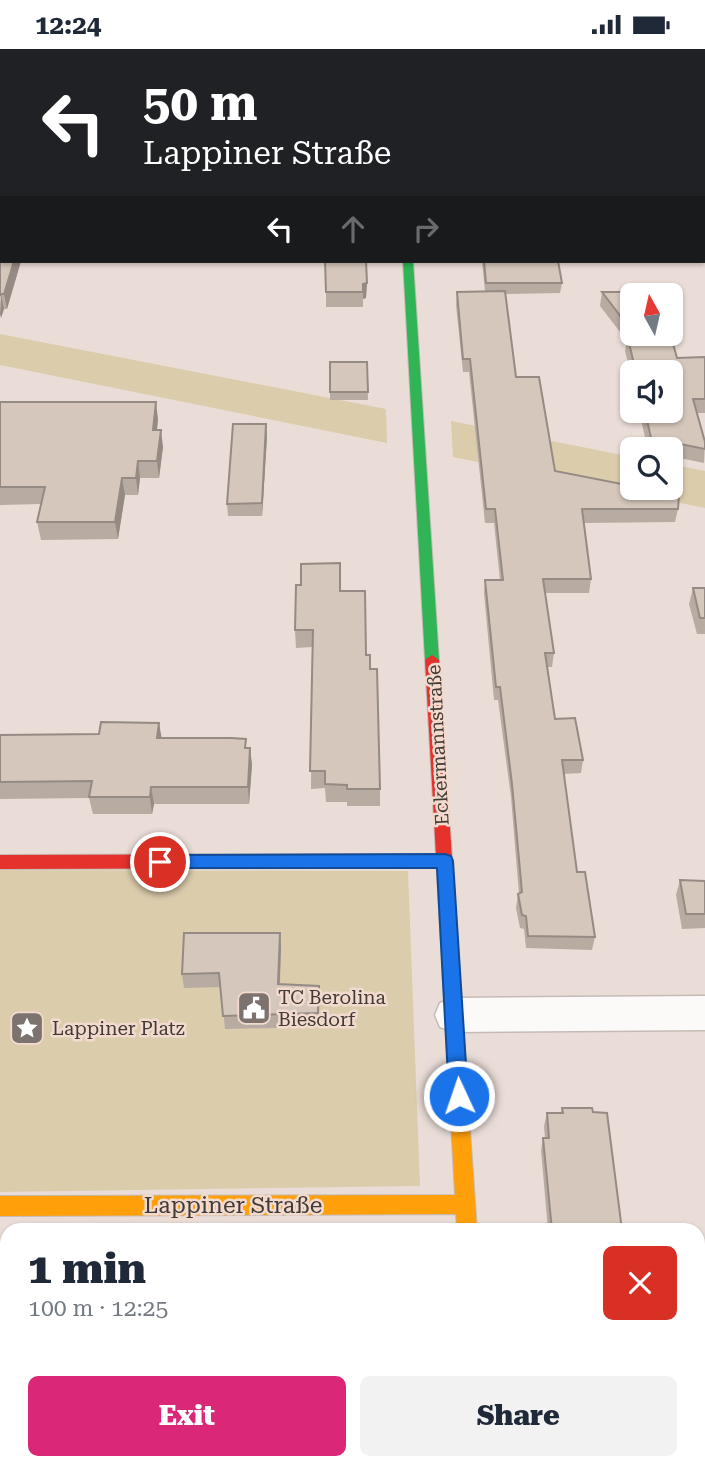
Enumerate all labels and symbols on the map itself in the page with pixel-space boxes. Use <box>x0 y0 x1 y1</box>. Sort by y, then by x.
north arrow <box>620 283 682 347</box>
street label: Eckermannstraße <box>422 664 454 826</box>
pin <box>130 832 190 892</box>
place label: TC Berolina Biesdorf <box>278 986 386 1031</box>
public building icon: TC Berolina Biesdorf <box>235 989 273 1027</box>
place icon: Lappiner Platz <box>8 1009 46 1047</box>
place label: Lappiner Platz <box>52 1017 185 1040</box>
position arrow <box>422 1059 496 1133</box>
street label: Lappiner Straße <box>144 1192 322 1219</box>

